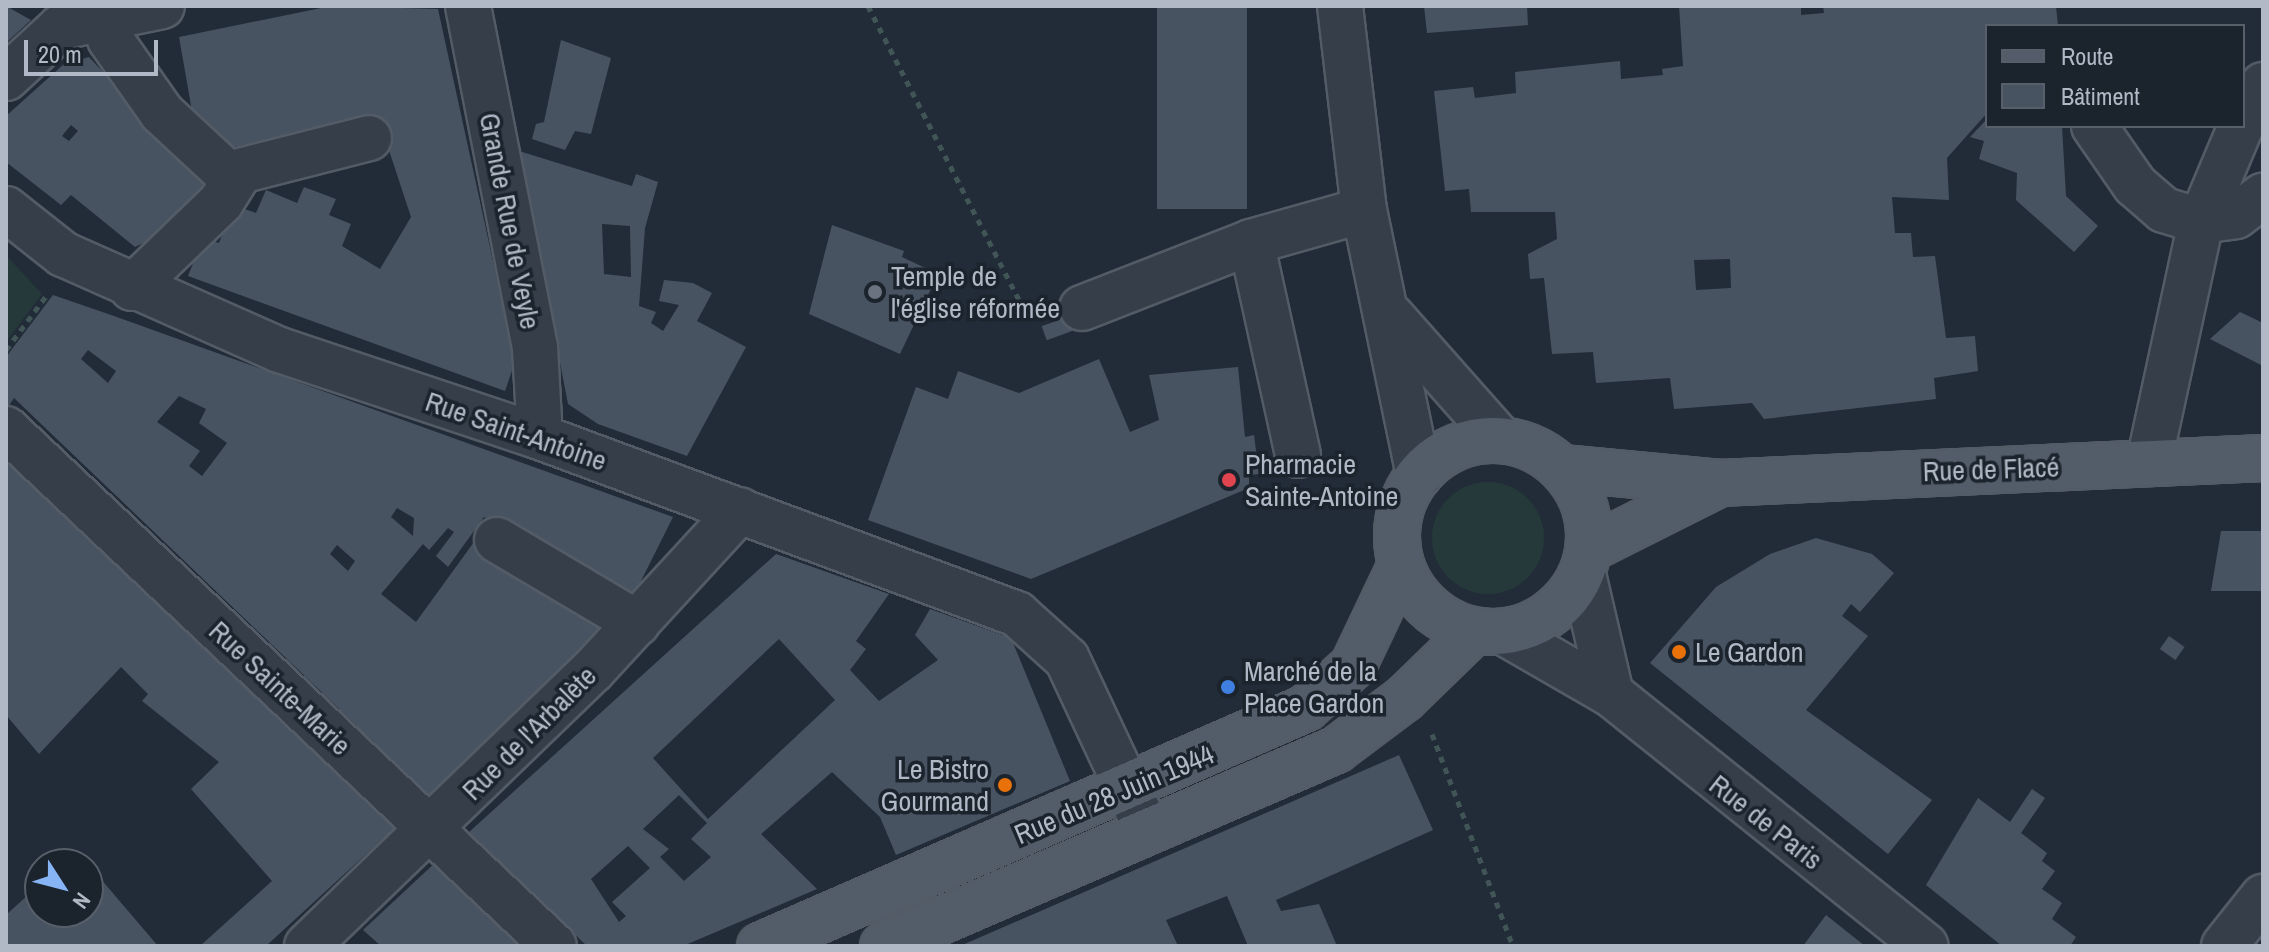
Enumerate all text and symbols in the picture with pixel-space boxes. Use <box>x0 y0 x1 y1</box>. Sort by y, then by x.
scale bar <box>28 24 162 74</box>
legend <box>1985 24 2245 128</box>
text: 20 m <box>38 38 82 70</box>
text: Route <box>2061 40 2114 72</box>
text: Bâtiment <box>2061 80 2140 112</box>
street label: Grande Rue de Veyle <box>473 110 547 332</box>
place label: Temple de l'église réformée <box>891 259 1060 325</box>
marker: Temple de l'église réformée <box>866 283 884 301</box>
street label: Rue Saint-Antoine <box>421 384 611 478</box>
place label: Pharmacie Sainte-Antoine <box>1245 447 1398 513</box>
street label: Rue de Flacé <box>1922 450 2060 488</box>
marker: Pharmacie Sainte-Antoine <box>1220 471 1238 489</box>
street label: Rue Sainte-Marie <box>202 614 358 762</box>
place label: Le Gardon <box>1695 635 1803 669</box>
marker: Le Gardon <box>1670 643 1688 661</box>
place label: Marché de la Place Gardon <box>1244 654 1384 720</box>
street label: Rue de l'Arbalète <box>455 659 603 807</box>
marker: Marché de la Place Gardon <box>1219 678 1237 696</box>
street label: Rue du 28 Juin 1944 <box>1009 737 1219 851</box>
place label: Le Bistro Gourmand <box>881 752 989 818</box>
street label: Rue de Paris <box>1703 768 1829 876</box>
marker: Le Bistro Gourmand <box>996 776 1014 794</box>
north arrow <box>24 848 104 928</box>
text: N <box>66 887 98 915</box>

